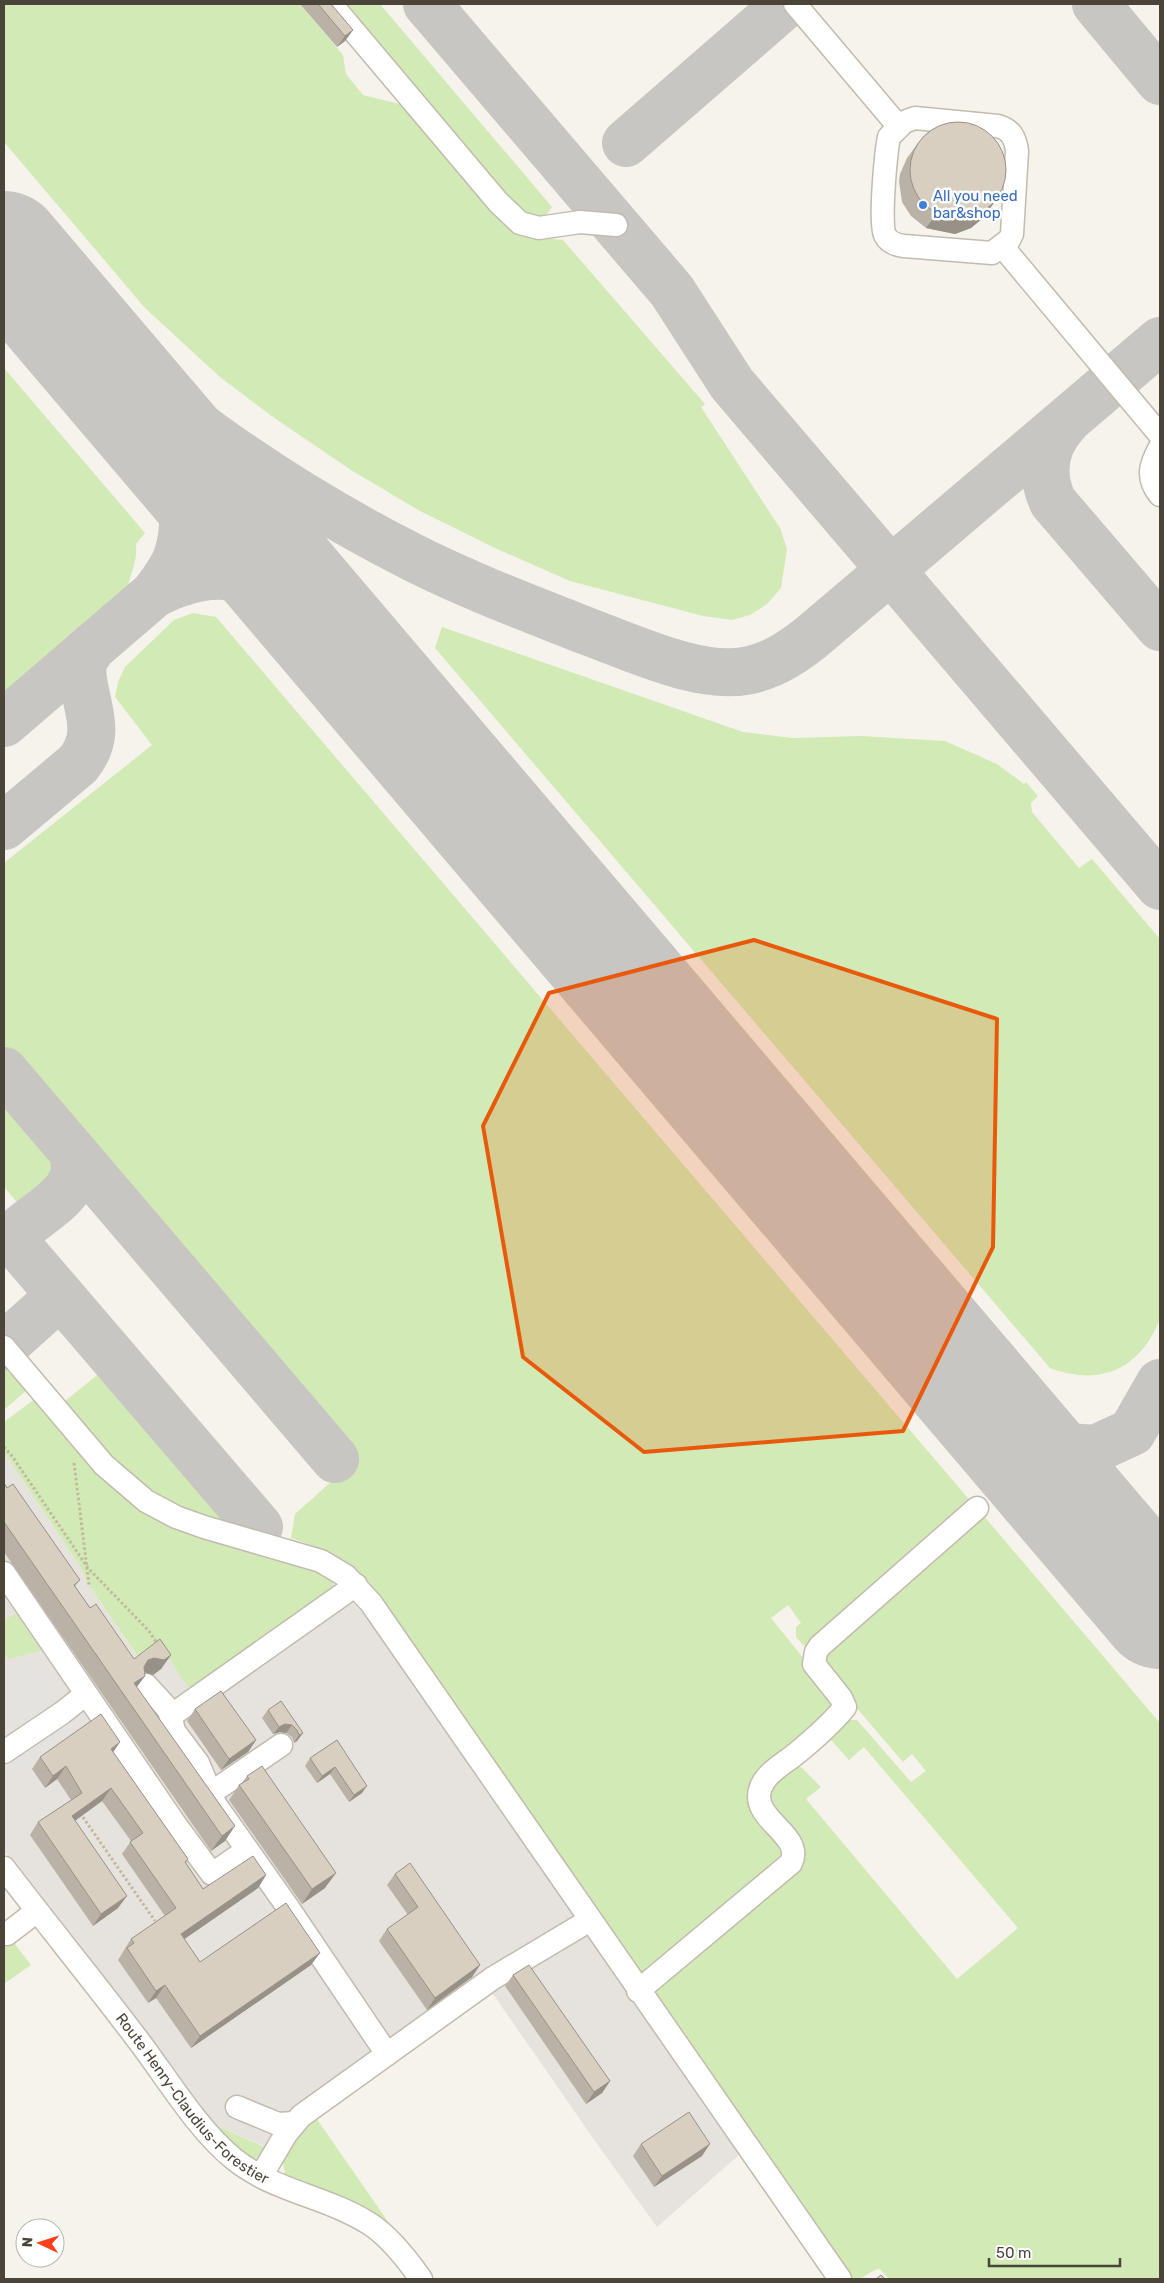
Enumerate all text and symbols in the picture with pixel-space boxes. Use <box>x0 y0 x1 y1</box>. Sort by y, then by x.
place label: All you need bar&shop <box>933 187 1018 222</box>
marker: All you need bar&shop <box>917 199 929 211</box>
street label: Route Henry-Claudius-Forestier <box>112 2010 272 2188</box>
north arrow <box>15 2218 65 2268</box>
scale bar <box>989 2236 1120 2268</box>
text: N <box>19 2237 36 2248</box>
text: 50 m <box>996 2244 1031 2262</box>

